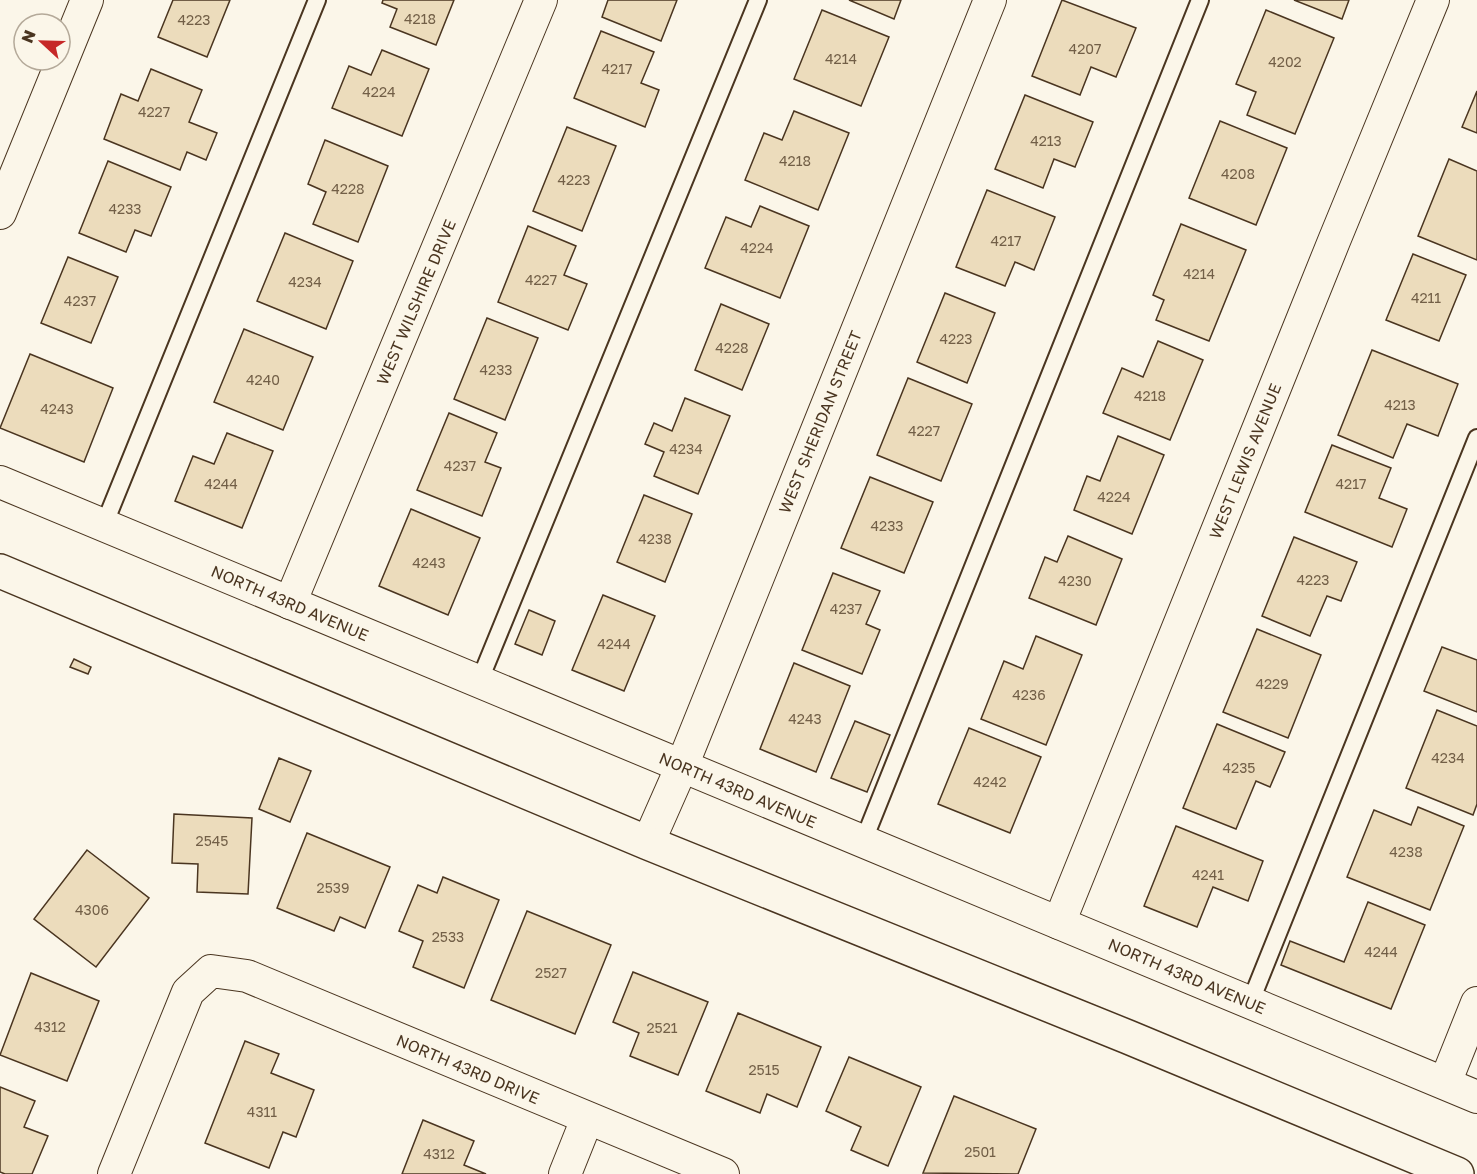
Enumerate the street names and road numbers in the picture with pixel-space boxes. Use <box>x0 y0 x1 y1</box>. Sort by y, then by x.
street label: WEST WILSHIRE DRIVE <box>372 216 460 388</box>
street label: WEST SHERIDAN STREET <box>774 328 866 516</box>
street label: WEST LEWIS AVENUE <box>1205 380 1285 542</box>
street label: NORTH 43RD AVENUE <box>208 561 372 645</box>
street label: NORTH 43RD AVENUE <box>656 748 820 832</box>
street label: NORTH 43RD AVENUE <box>1105 934 1269 1018</box>
street label: NORTH 43RD DRIVE <box>393 1030 543 1108</box>

